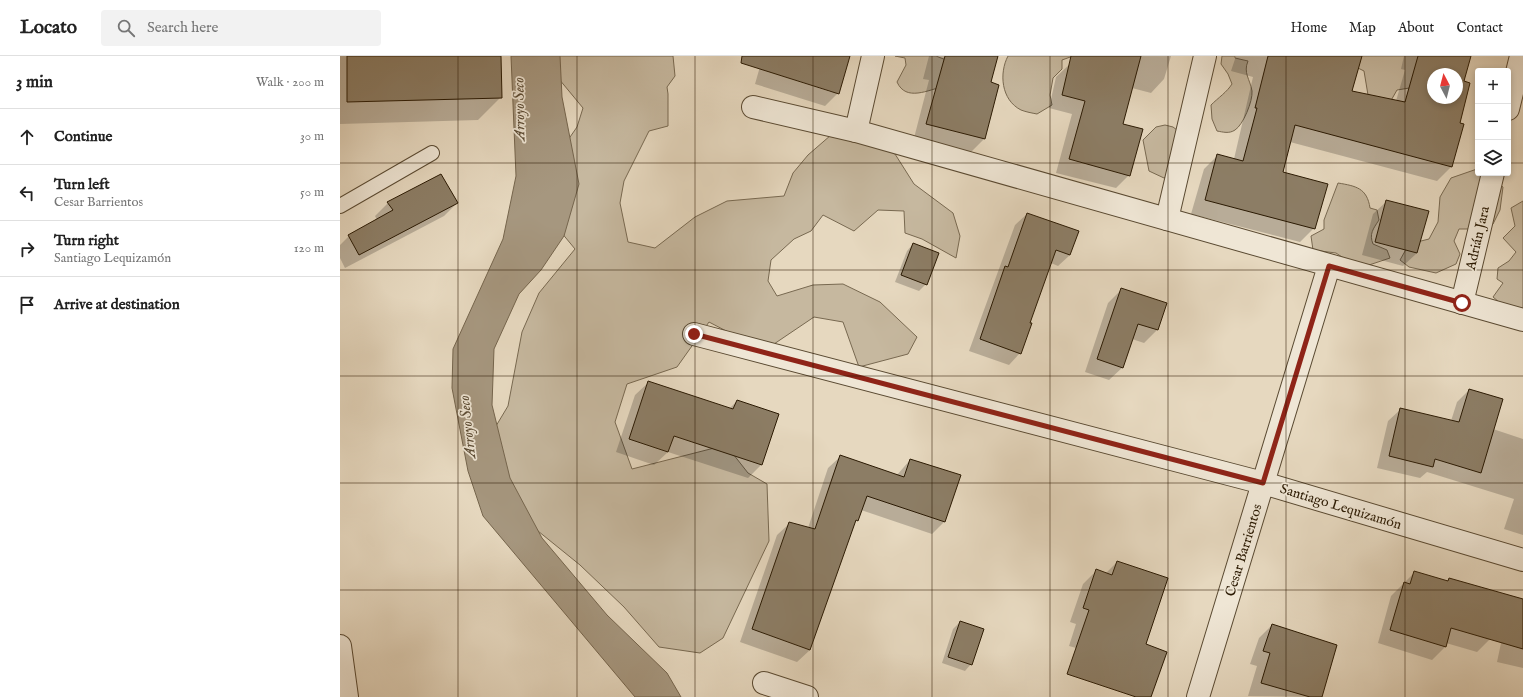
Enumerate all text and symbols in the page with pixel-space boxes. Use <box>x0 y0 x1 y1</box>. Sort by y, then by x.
search box <box>101 10 381 46</box>
text: Locato <box>20 16 77 40</box>
icon: search <box>115 17 137 39</box>
text: Search here <box>147 18 219 37</box>
text: Home <box>1291 19 1327 37</box>
text: Map <box>1349 19 1376 37</box>
text: About <box>1398 19 1434 37</box>
text: Contact <box>1456 19 1503 37</box>
north arrow <box>1427 68 1463 104</box>
map controls <box>1475 68 1511 176</box>
button: + <box>1475 68 1511 104</box>
text: 3 min <box>16 72 53 93</box>
text: Walk · 200 m <box>256 74 324 91</box>
water label: Arroyo Seco <box>509 77 530 143</box>
button: − <box>1475 104 1511 140</box>
icon: ahead <box>16 126 38 148</box>
text: Continue <box>54 127 112 146</box>
text: 30 m <box>300 128 324 145</box>
button: layers <box>1475 140 1511 176</box>
text: Turn left <box>54 175 110 194</box>
icon: left <box>16 182 38 204</box>
text: 50 m <box>300 184 324 201</box>
text: Cesar Barrientos <box>54 194 143 211</box>
street label: Adrián Jara <box>1462 204 1494 273</box>
text: Turn right <box>54 231 119 250</box>
icon: right <box>16 238 38 260</box>
text: 120 m <box>294 240 324 257</box>
text: Santiago Lequizamón <box>54 250 171 267</box>
icon: arrive <box>16 294 38 316</box>
route start <box>1453 294 1471 312</box>
text: Arrive at destination <box>54 295 180 314</box>
route end <box>685 325 703 343</box>
water label: Arroyo Seco <box>455 395 480 461</box>
street label: Santiago Lequizamón <box>1278 480 1404 534</box>
street label: Cesar Barrientos <box>1221 502 1267 599</box>

